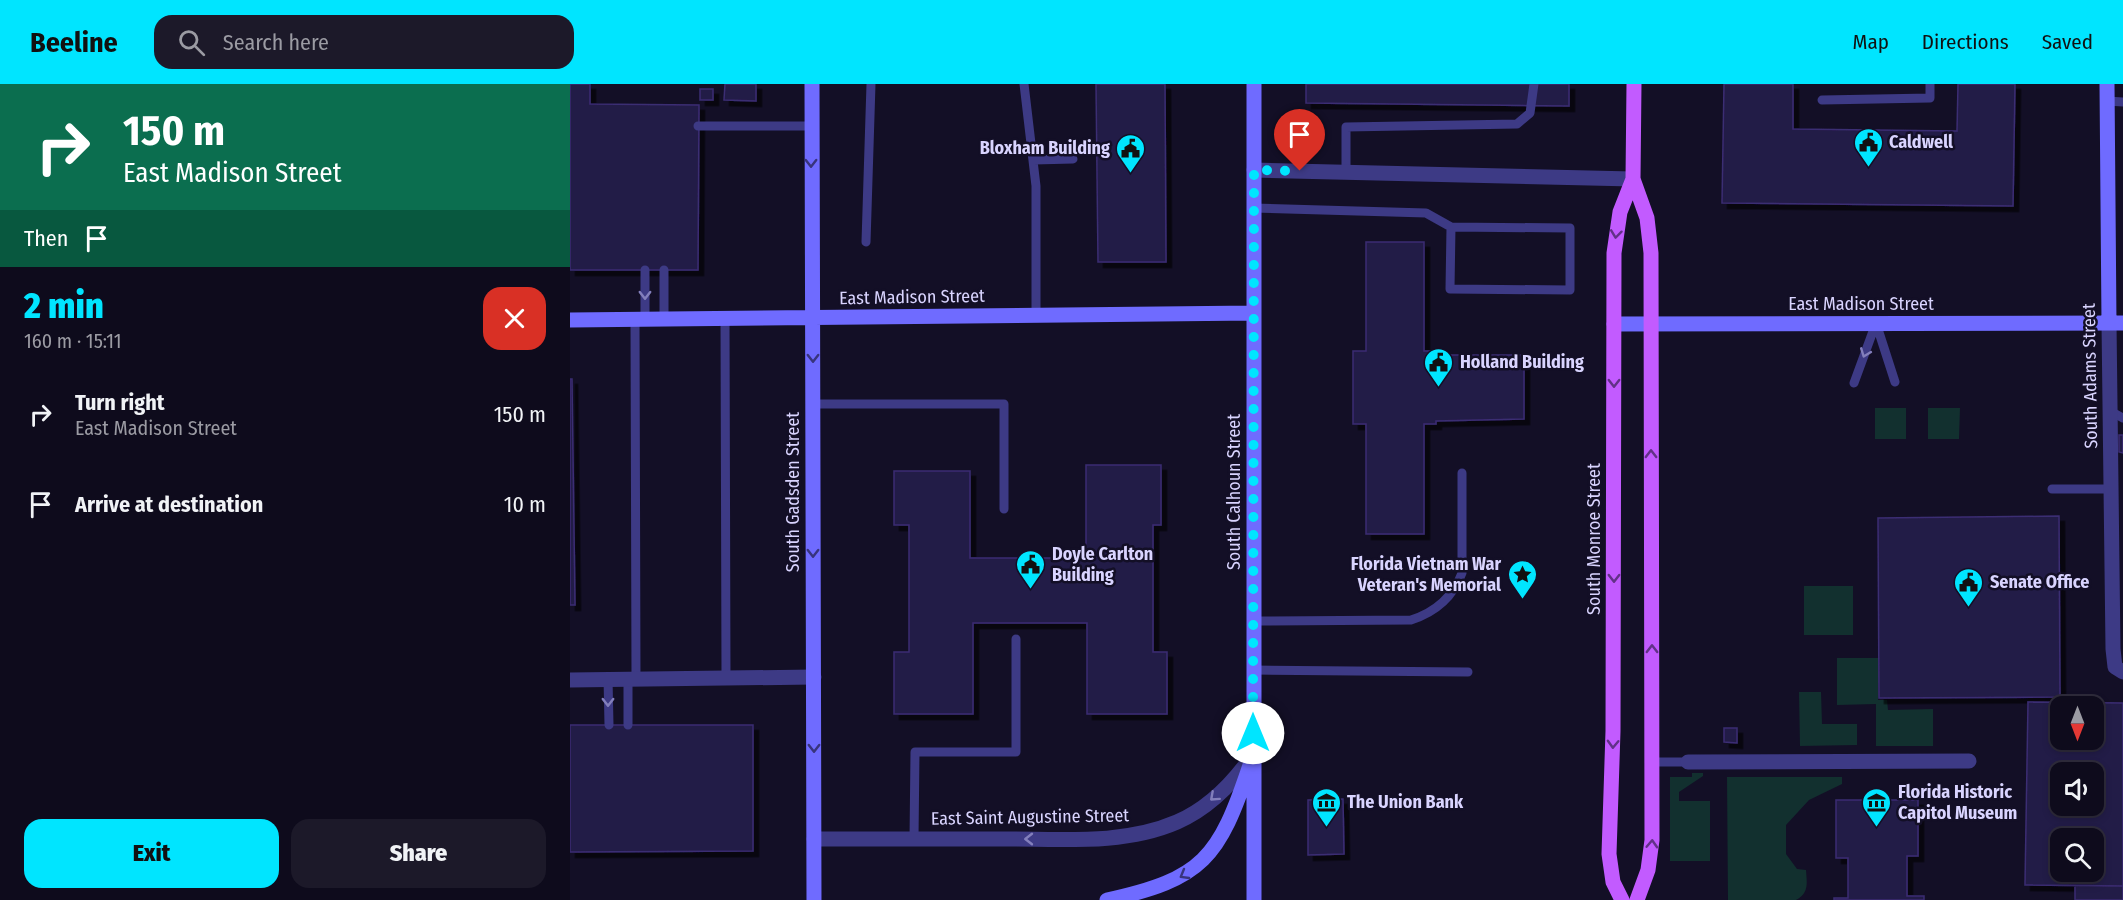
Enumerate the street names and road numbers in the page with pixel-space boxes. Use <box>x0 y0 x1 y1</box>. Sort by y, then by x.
street label: East Madison Street <box>839 285 985 309</box>
street label: East Madison Street <box>1788 293 1934 315</box>
street label: South Adams Street <box>2078 303 2102 449</box>
street label: South Gadsden Street <box>782 412 804 572</box>
street label: South Calhoun Street <box>1223 414 1245 570</box>
street label: South Monroe Street <box>1583 463 1605 615</box>
street label: East Saint Augustine Street <box>931 804 1129 830</box>

